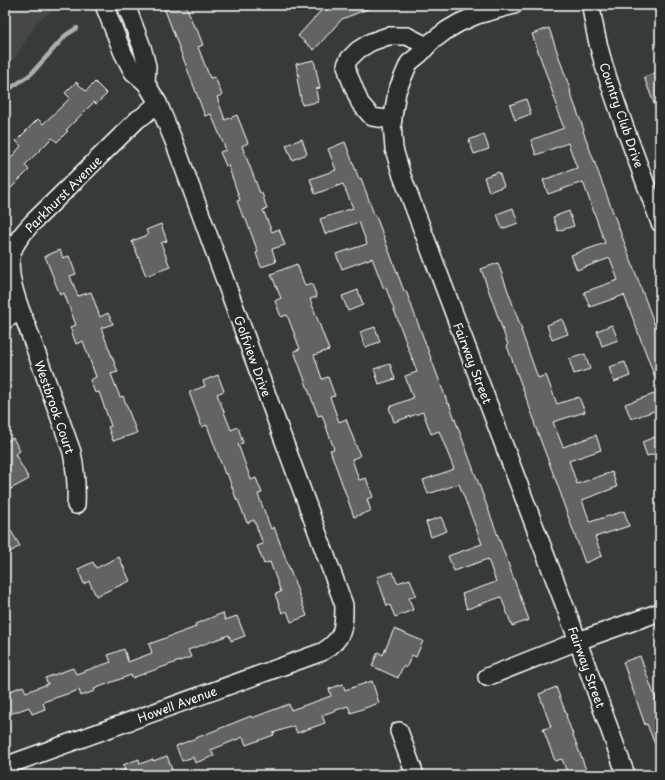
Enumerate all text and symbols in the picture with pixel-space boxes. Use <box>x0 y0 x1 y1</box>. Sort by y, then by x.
street label: Country Club Drive <box>596 60 648 170</box>
street label: Parkhurst Avenue <box>21 151 106 236</box>
street label: Golfview Drive <box>230 313 276 399</box>
street label: Fairway Street <box>449 320 497 406</box>
street label: Westbrook Court <box>31 358 79 456</box>
street label: Fairway Street <box>564 624 610 710</box>
street label: Howell Avenue <box>135 681 220 727</box>

